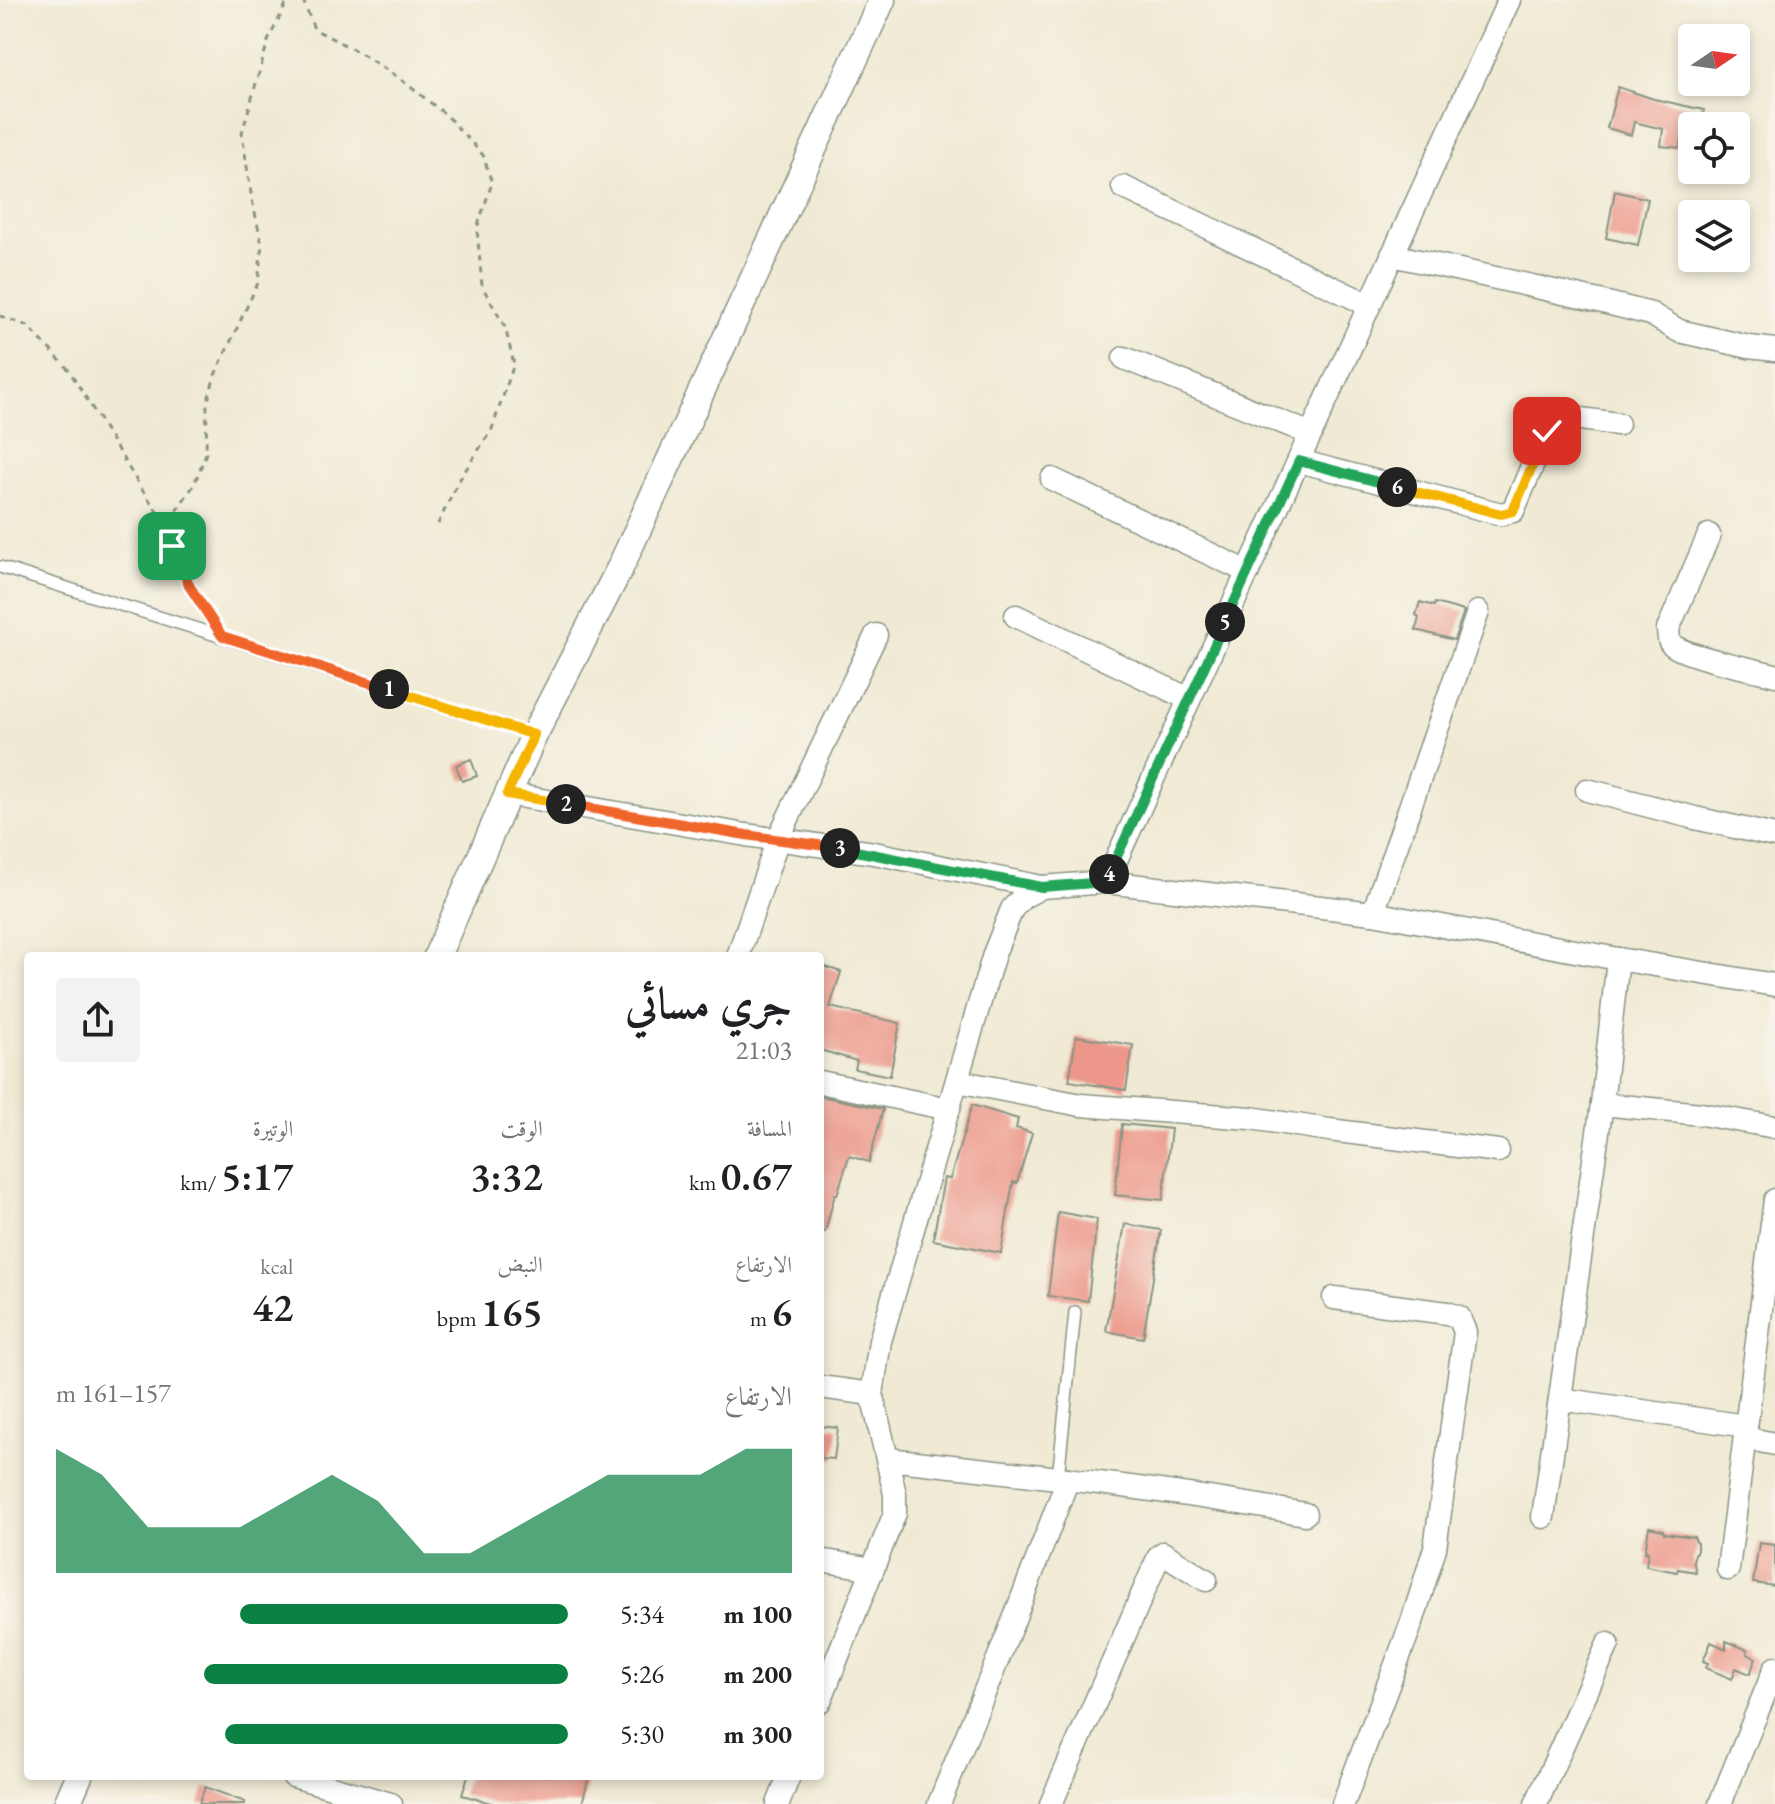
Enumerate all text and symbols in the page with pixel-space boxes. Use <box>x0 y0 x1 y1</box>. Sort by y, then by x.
north arrow <box>1678 24 1750 96</box>
map controls <box>1678 24 1750 272</box>
button: locate <box>1678 112 1750 184</box>
button: layers <box>1678 200 1750 272</box>
pin <box>1513 397 1581 465</box>
icon: check <box>1525 409 1569 453</box>
pin: 6 <box>1377 467 1417 507</box>
text: 6 <box>1391 472 1403 501</box>
pin <box>138 512 206 580</box>
icon: arrive <box>150 524 194 568</box>
pin: 5 <box>1205 602 1245 642</box>
text: 5 <box>1219 607 1231 636</box>
pin: 1 <box>369 669 409 709</box>
text: 1 <box>383 674 395 703</box>
pin: 2 <box>546 784 586 824</box>
text: 2 <box>560 789 572 818</box>
pin: 3 <box>820 828 860 868</box>
text: 3 <box>834 833 846 862</box>
pin: 4 <box>1089 854 1129 894</box>
text: 4 <box>1103 859 1115 888</box>
text: جري مسائي <box>625 974 792 1031</box>
button: share <box>56 978 140 1062</box>
text: 21:03 <box>736 1033 792 1067</box>
text: الوتيرة <box>253 1114 293 1143</box>
text: الوقت <box>501 1114 543 1143</box>
text: المسافة <box>747 1114 792 1143</box>
text: 5:17 <box>221 1150 293 1202</box>
text: 3:32 <box>470 1150 543 1202</box>
text: 0.67 <box>721 1150 792 1202</box>
text: /km <box>180 1168 221 1197</box>
text: km <box>689 1168 721 1197</box>
text: النبض <box>497 1250 543 1279</box>
text: الارتفاع <box>735 1250 792 1279</box>
text: kcal <box>260 1252 293 1281</box>
text: 42 <box>252 1281 293 1333</box>
text: 165 <box>481 1286 543 1338</box>
text: 6 <box>771 1286 792 1338</box>
text: bpm <box>437 1304 481 1333</box>
text: m <box>750 1304 771 1333</box>
text: 157–161 m <box>56 1376 171 1410</box>
text: الارتفاع <box>725 1379 792 1413</box>
text: 5:34 <box>620 1597 664 1631</box>
text: 100 m <box>724 1597 792 1631</box>
text: 5:26 <box>620 1657 664 1691</box>
text: 200 m <box>724 1657 792 1691</box>
text: 5:30 <box>620 1717 664 1751</box>
text: 300 m <box>724 1717 792 1751</box>

